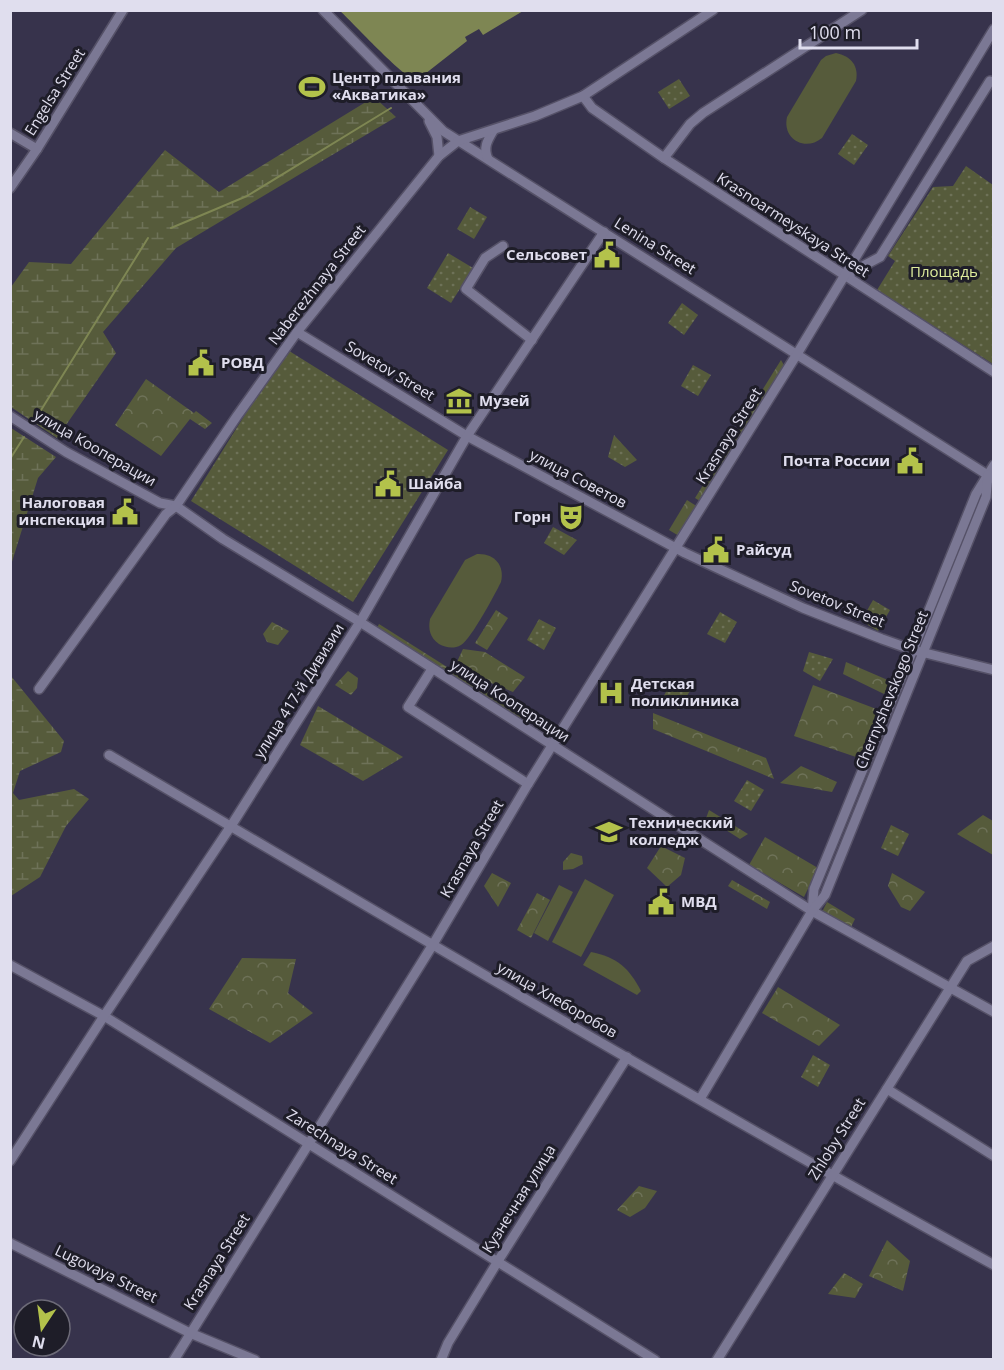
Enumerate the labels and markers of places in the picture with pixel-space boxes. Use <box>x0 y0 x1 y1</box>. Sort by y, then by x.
place label: Центр плавания «Акватика» <box>332 67 461 104</box>
sports icon: Центр плавания «Акватика» <box>297 72 327 102</box>
public building icon: Сельсовет <box>592 240 622 270</box>
place label: Сельсовет <box>506 244 587 264</box>
public building icon: РОВД <box>186 348 216 378</box>
place label: РОВД <box>221 352 264 372</box>
museum icon: Музей <box>444 386 474 416</box>
place label: Музей <box>479 390 530 410</box>
public building icon: Почта России <box>895 446 925 476</box>
place label: Почта России <box>783 450 890 470</box>
public building icon: Шайба <box>373 469 403 499</box>
place label: Шайба <box>408 473 462 493</box>
place label: Налоговая инспекция <box>19 492 105 529</box>
public building icon: Налоговая инспекция <box>110 497 140 527</box>
theatre icon: Горн <box>556 502 586 532</box>
place label: Горн <box>514 506 551 526</box>
public building icon: Райсуд <box>701 535 731 565</box>
place label: Райсуд <box>736 539 792 559</box>
place label: Детская поликлиника <box>631 673 739 710</box>
hospital icon: Детская поликлиника <box>596 678 626 708</box>
place label: Технический колледж <box>629 812 733 849</box>
school or university icon: Технический колледж <box>594 817 624 847</box>
public building icon: МВД <box>646 887 676 917</box>
place label: МВД <box>681 891 717 911</box>

